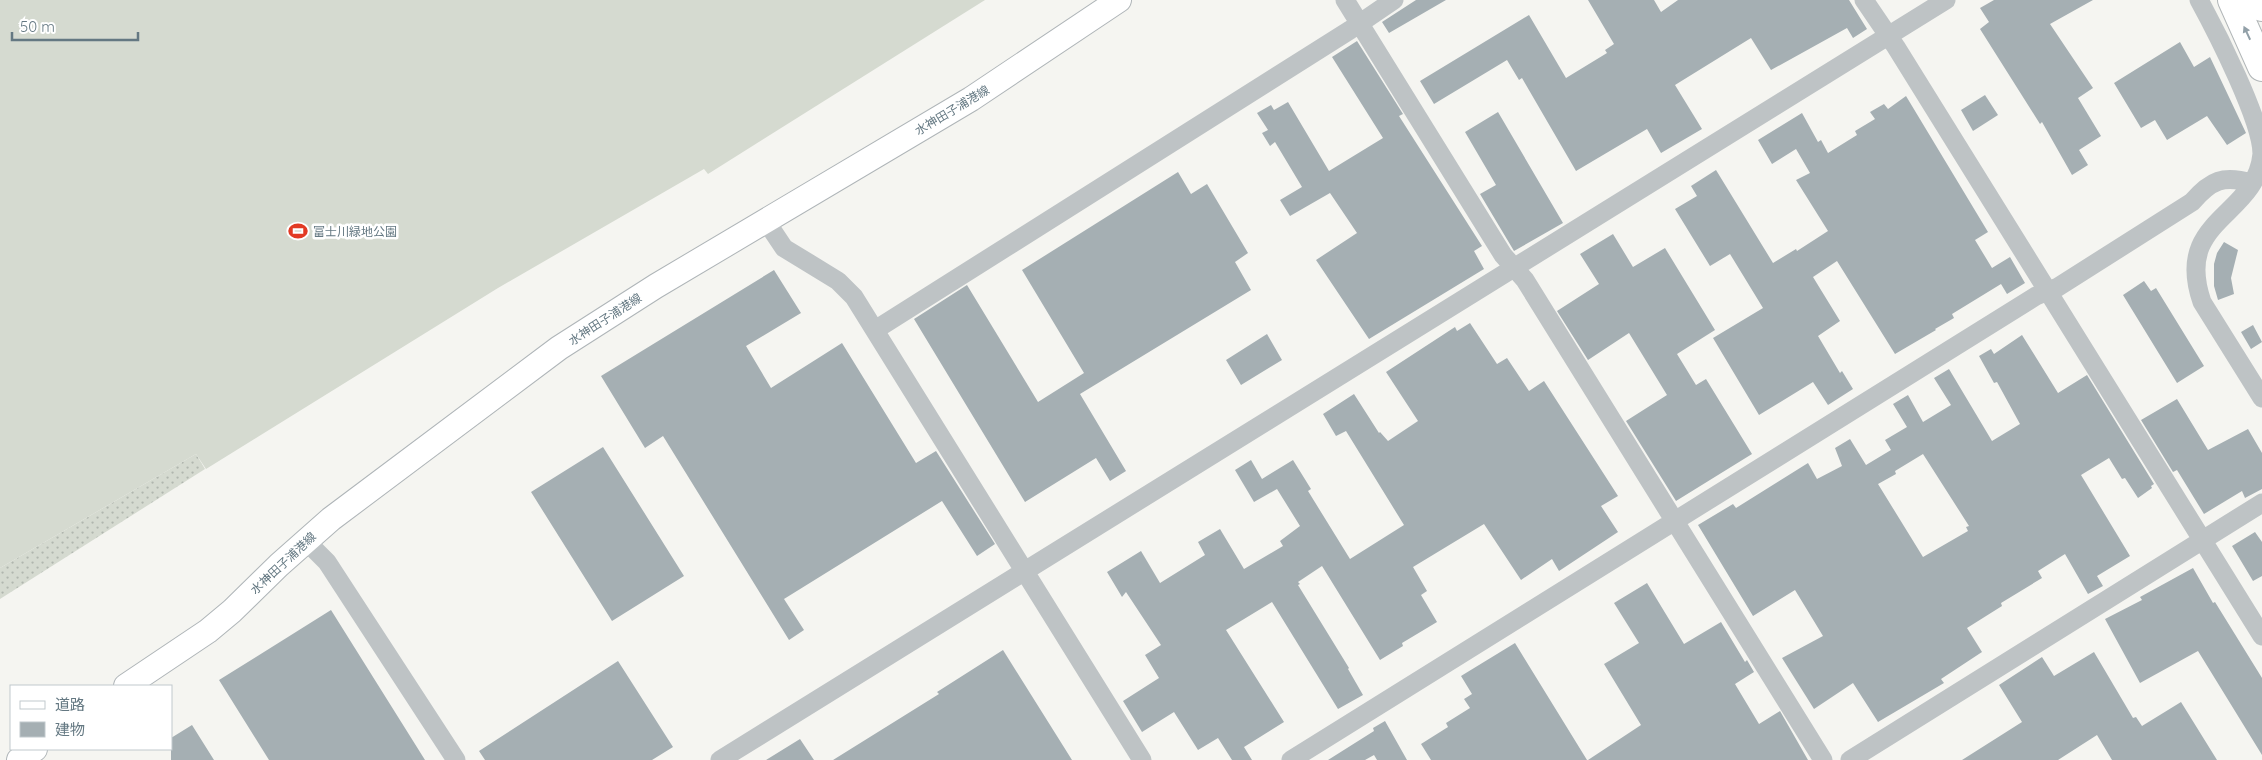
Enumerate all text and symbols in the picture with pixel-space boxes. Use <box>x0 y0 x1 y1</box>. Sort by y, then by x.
scale bar <box>12 10 139 42</box>
text: 50 m <box>20 17 55 36</box>
one-way arrow <box>2242 26 2250 40</box>
street label: 水神田子浦港線 <box>912 82 992 138</box>
sports icon: 富士川緑地公園 <box>287 220 309 242</box>
place label: 富士川緑地公園 <box>313 224 397 239</box>
street label: 水神田子浦港線 <box>566 290 644 348</box>
street label: 水神田子浦港線 <box>247 529 319 597</box>
legend <box>10 685 172 750</box>
text: 道路 <box>55 695 85 714</box>
text: 建物 <box>55 720 85 739</box>

